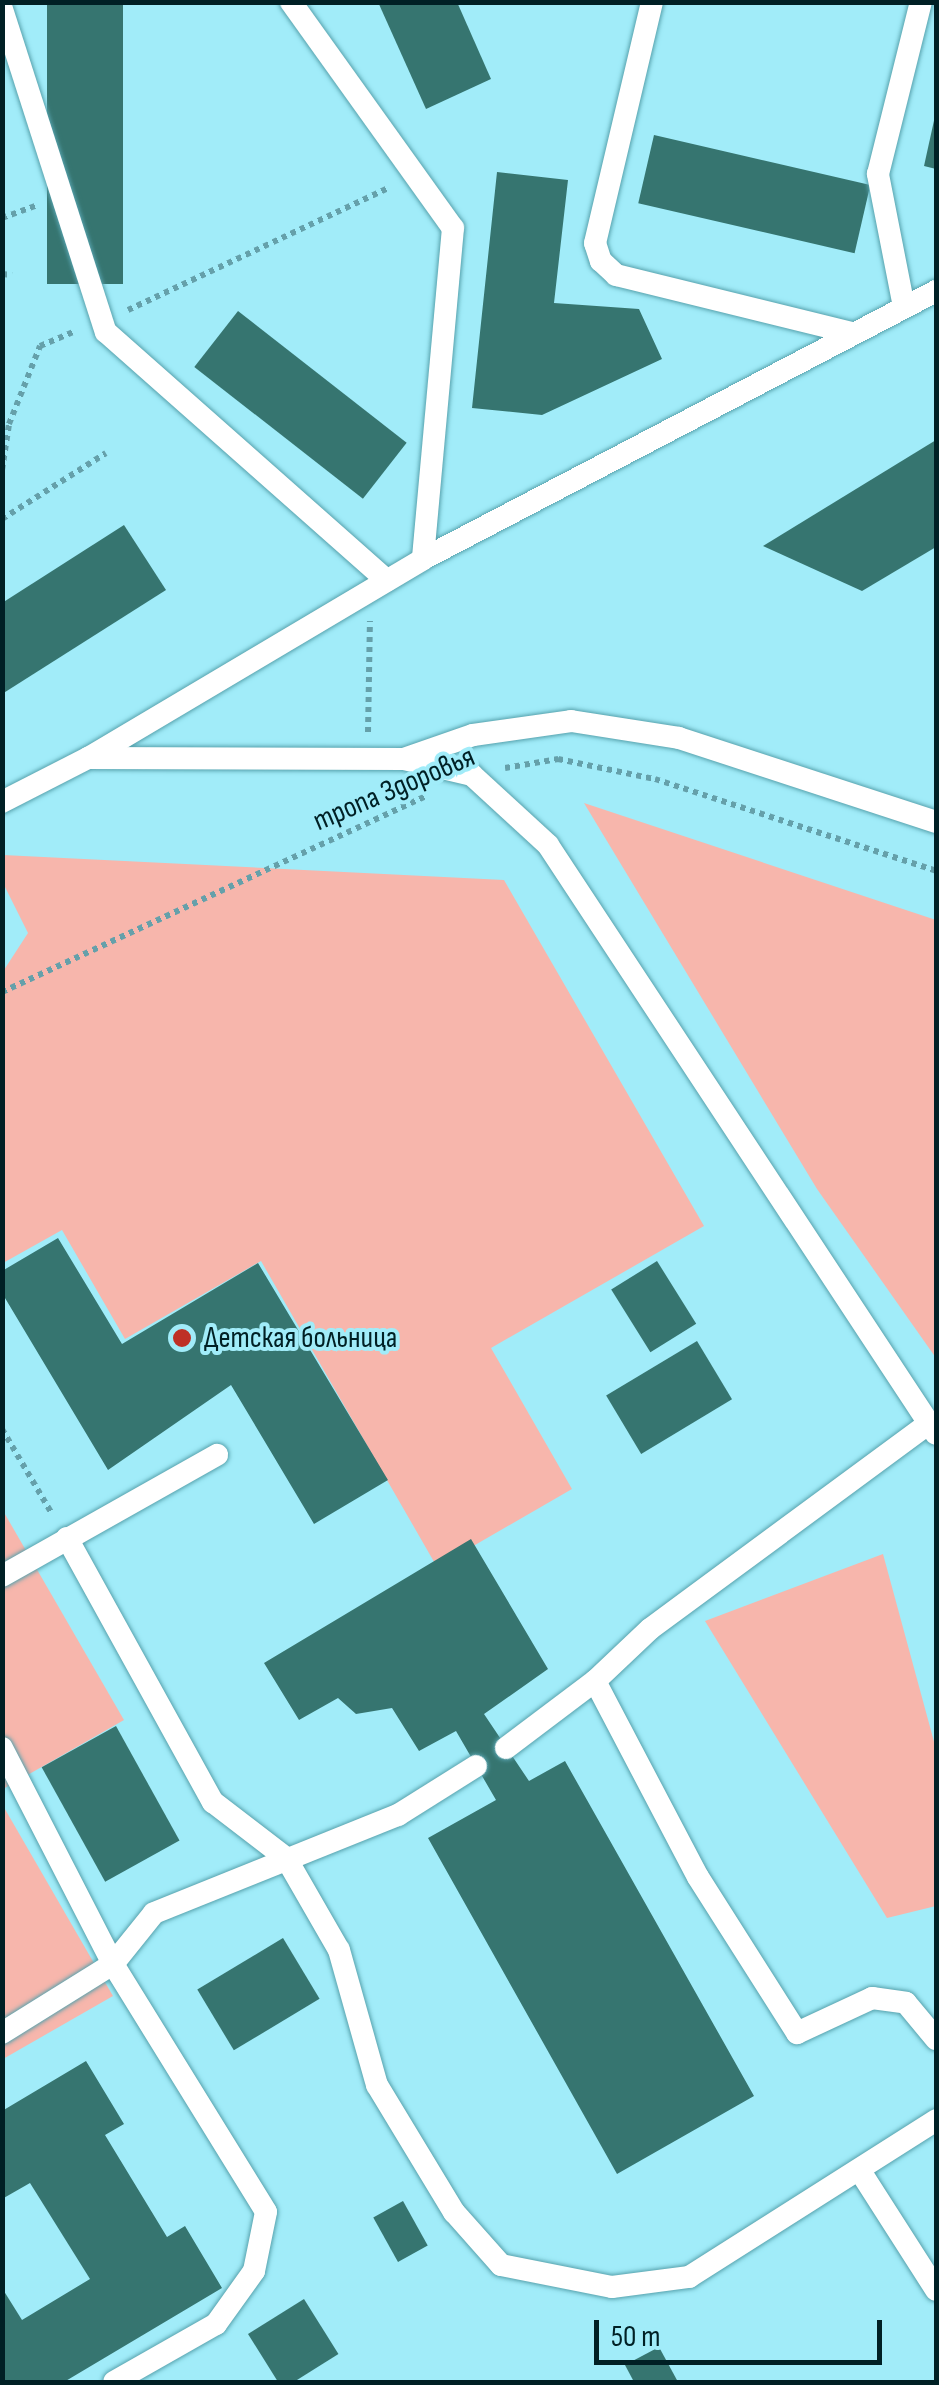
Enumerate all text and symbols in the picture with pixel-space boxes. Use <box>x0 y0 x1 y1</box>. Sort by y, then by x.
street label: тропа Здоровья <box>308 739 480 839</box>
place label: Детская больница <box>204 1320 397 1356</box>
marker: Детская больница <box>169 1325 195 1351</box>
scale bar <box>599 2300 886 2362</box>
text: 50 m <box>611 2319 660 2355</box>

